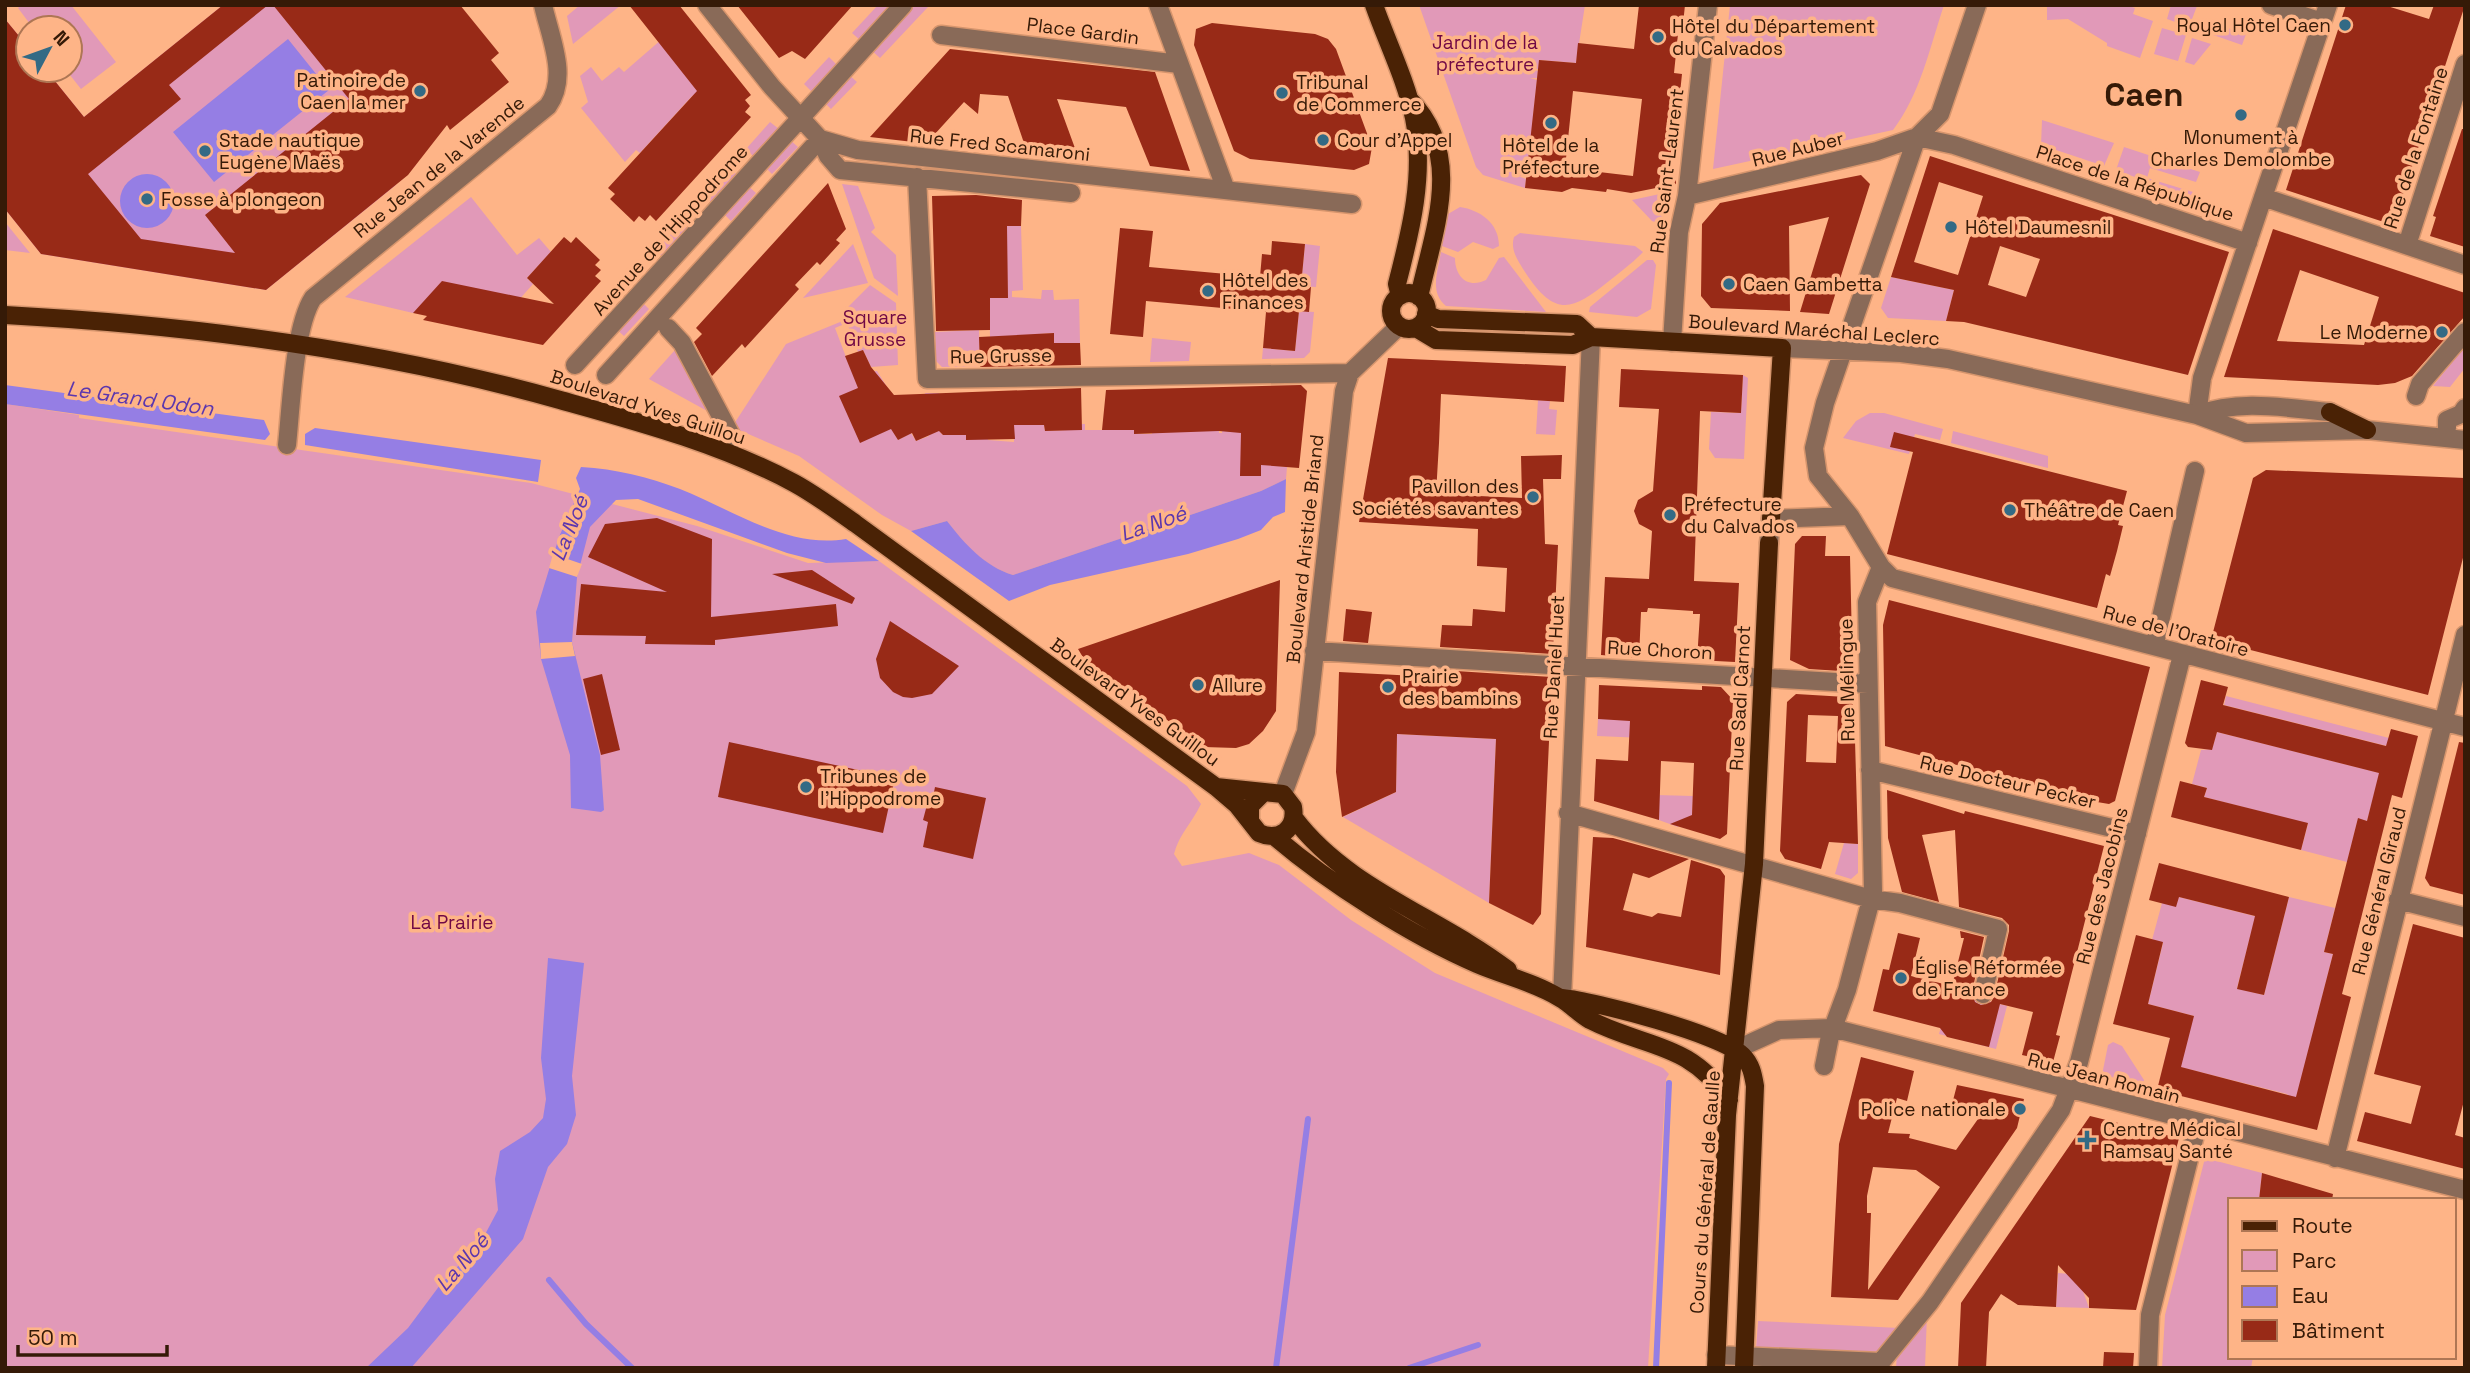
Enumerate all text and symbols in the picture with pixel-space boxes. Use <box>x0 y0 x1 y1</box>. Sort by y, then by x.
street label: Place Gardin <box>1025 12 1141 50</box>
place label: Royal Hôtel Caen <box>2176 13 2331 38</box>
north arrow <box>14 14 84 84</box>
place label: Hôtel du Département du Calvados <box>1672 14 1875 61</box>
marker: Royal Hôtel Caen <box>2337 17 2353 33</box>
text: N <box>48 25 75 51</box>
marker: Hôtel du Département du Calvados <box>1650 29 1666 45</box>
park label: Jardin de la préfecture <box>1432 30 1538 77</box>
street label: Rue de la Fontaine <box>2378 64 2454 232</box>
place label: Patinoire de Caen la mer <box>297 68 406 115</box>
place label: Tribunal de Commerce <box>1296 70 1422 117</box>
district label: Caen <box>2104 74 2184 116</box>
marker: Patinoire de Caen la mer <box>412 83 428 99</box>
marker: Tribunal de Commerce <box>1274 85 1290 101</box>
street label: Rue Saint-Laurent <box>1644 87 1690 255</box>
street label: Rue Jean de la Varende <box>348 90 530 244</box>
marker: Monument à Charles Demolombe <box>2233 107 2249 123</box>
marker: Hôtel de la Préfecture <box>1543 115 1559 131</box>
street label: Rue Fred Scamaroni <box>909 123 1091 167</box>
place label: Monument à Charles Demolombe <box>2151 125 2331 172</box>
street label: Rue Auber <box>1749 126 1847 172</box>
place label: Stade nautique Eugène Maës <box>219 128 361 175</box>
place label: Cour d'Appel <box>1337 128 1452 153</box>
marker: Cour d'Appel <box>1315 132 1331 148</box>
place label: Hôtel de la Préfecture <box>1502 133 1600 180</box>
street label: Avenue de l'Hippodrome <box>587 139 753 321</box>
street label: Place de la République <box>2033 139 2237 227</box>
marker: Stade nautique Eugène Maës <box>197 143 213 159</box>
place label: Fosse à plongeon <box>161 187 322 212</box>
marker: Fosse à plongeon <box>139 191 155 207</box>
place label: Hôtel Daumesnil <box>1965 215 2112 240</box>
marker: Hôtel Daumesnil <box>1943 219 1959 235</box>
place label: Hôtel des Finances <box>1222 268 1309 315</box>
place label: Caen Gambetta <box>1743 272 1883 297</box>
marker: Caen Gambetta <box>1721 276 1737 292</box>
marker: Hôtel des Finances <box>1200 283 1216 299</box>
park label: Square Grusse <box>843 305 907 352</box>
street label: Boulevard Maréchal Leclerc <box>1687 309 1941 351</box>
place label: Le Moderne <box>2320 320 2428 345</box>
marker: Le Moderne <box>2434 324 2450 340</box>
street label: Rue Grusse <box>950 343 1052 369</box>
street label: Boulevard Yves Guillou <box>547 364 749 450</box>
water label: Le Grand Odon <box>65 374 216 422</box>
street label: Boulevard Aristide Briand <box>1281 433 1329 665</box>
place label: Pavillon des Sociétés savantes <box>1352 474 1519 521</box>
marker: Pavillon des Sociétés savantes <box>1525 489 1541 505</box>
water label: La Noé <box>544 490 595 565</box>
place label: Préfecture du Calvados <box>1684 492 1795 539</box>
place label: Théâtre de Caen <box>2024 498 2174 523</box>
water label: La Noé <box>1116 499 1191 547</box>
marker: Théâtre de Caen <box>2002 502 2018 518</box>
marker: Préfecture du Calvados <box>1662 507 1678 523</box>
street label: Rue Daniel Huet <box>1538 594 1570 740</box>
street label: Rue de l'Oratoire <box>2100 599 2252 663</box>
street label: Rue Mélingue <box>1833 618 1861 742</box>
street label: Rue Sadi Carnot <box>1724 625 1756 771</box>
street label: Boulevard Yves Guillou <box>1045 632 1225 772</box>
street label: Rue Choron <box>1607 635 1713 665</box>
place label: Prairie des bambins <box>1402 664 1518 711</box>
place label: Allure <box>1212 673 1263 698</box>
marker: Allure <box>1190 677 1206 693</box>
marker: Prairie des bambins <box>1380 679 1396 695</box>
street label: Rue Docteur Pecker <box>1917 750 2099 814</box>
place label: Tribunes de l'Hippodrome <box>820 764 941 811</box>
marker: Tribunes de l'Hippodrome <box>798 779 814 795</box>
street label: Rue Général Giraud <box>2346 804 2412 978</box>
street label: Rue des Jacobins <box>2070 805 2134 967</box>
park label: La Prairie <box>410 910 494 935</box>
place label: Église Réformée de France <box>1915 955 2062 1002</box>
marker: Église Réformée de France <box>1893 970 1909 986</box>
street label: Rue Jean Romain <box>2025 1047 2183 1109</box>
street label: Cours du Général de Gaulle <box>1684 1069 1726 1315</box>
place label: Police nationale <box>1861 1097 2006 1122</box>
marker: Police nationale <box>2012 1101 2028 1117</box>
place label: Centre Médical Ramsay Santé <box>2103 1117 2241 1164</box>
marker: Centre Médical Ramsay Santé <box>2077 1130 2097 1150</box>
legend <box>2228 1198 2456 1359</box>
text: Route <box>2292 1212 2353 1239</box>
water label: La Noé <box>429 1226 496 1297</box>
text: Parc <box>2292 1247 2337 1274</box>
text: Eau <box>2292 1282 2329 1309</box>
scale bar <box>18 1314 166 1358</box>
text: Bâtiment <box>2292 1317 2385 1344</box>
text: 50 m <box>28 1324 78 1351</box>

